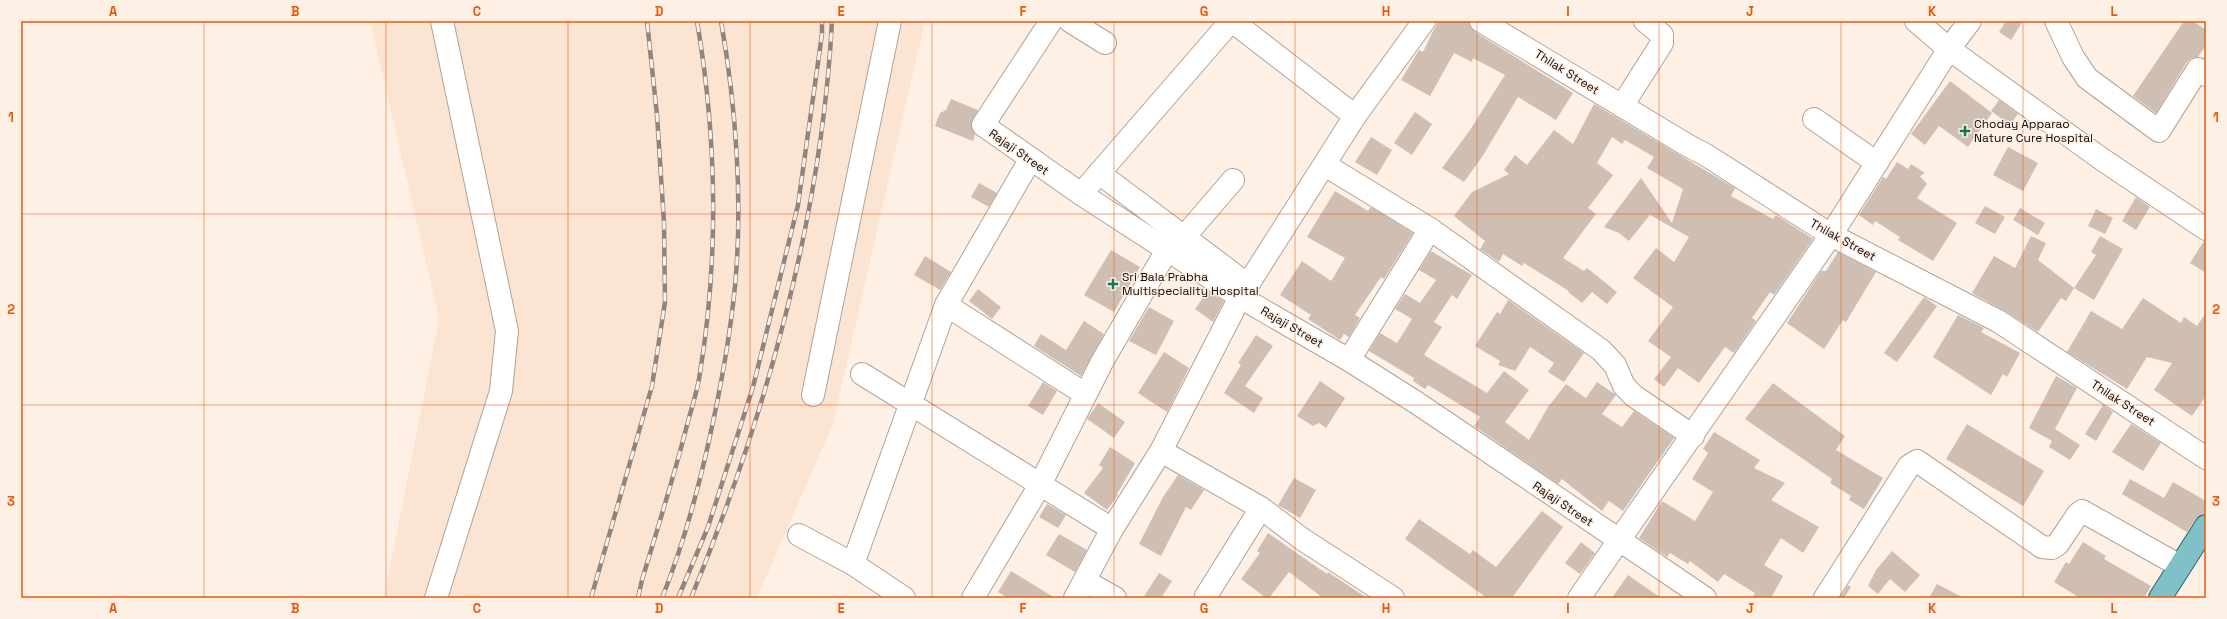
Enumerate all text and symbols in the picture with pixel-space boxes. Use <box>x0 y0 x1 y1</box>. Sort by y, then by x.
text: A <box>109 3 118 20</box>
text: B <box>291 3 300 20</box>
text: C <box>473 3 481 20</box>
text: D <box>655 3 664 20</box>
text: E <box>837 3 845 20</box>
text: F <box>1020 3 1027 20</box>
text: G <box>1200 3 1208 20</box>
text: H <box>1382 3 1390 20</box>
text: I <box>1566 3 1570 20</box>
text: J <box>1746 3 1754 20</box>
text: K <box>1928 3 1937 20</box>
text: L <box>2110 3 2118 20</box>
street label: Thilak Street <box>1532 46 1602 98</box>
text: 1 <box>8 109 14 126</box>
text: 1 <box>2213 109 2219 126</box>
place label: Choday Apparao Nature Cure Hospital <box>1974 116 2093 146</box>
street label: Rajaji Street <box>986 125 1052 179</box>
marker: Choday Apparao Nature Cure Hospital <box>1959 125 1971 137</box>
street label: Thilak Street <box>1807 215 1879 265</box>
place label: Sri Bala Prabha Multispeciality Hospital <box>1122 269 1259 299</box>
marker: Sri Bala Prabha Multispeciality Hospital <box>1107 278 1119 290</box>
text: 2 <box>7 301 15 318</box>
text: 2 <box>2212 301 2220 318</box>
street label: Rajaji Street <box>1258 303 1326 351</box>
street label: Thilak Street <box>2088 376 2158 430</box>
street label: Rajaji Street <box>1530 478 1596 530</box>
text: 3 <box>7 493 15 510</box>
text: 3 <box>2212 493 2220 510</box>
text: A <box>109 600 118 617</box>
text: B <box>291 600 300 617</box>
text: C <box>473 600 481 617</box>
text: D <box>655 600 664 617</box>
text: E <box>837 600 845 617</box>
text: F <box>1020 600 1027 617</box>
text: G <box>1200 600 1208 617</box>
text: H <box>1382 600 1390 617</box>
text: I <box>1566 600 1570 617</box>
text: J <box>1746 600 1754 617</box>
text: K <box>1928 600 1937 617</box>
text: L <box>2110 600 2118 617</box>

